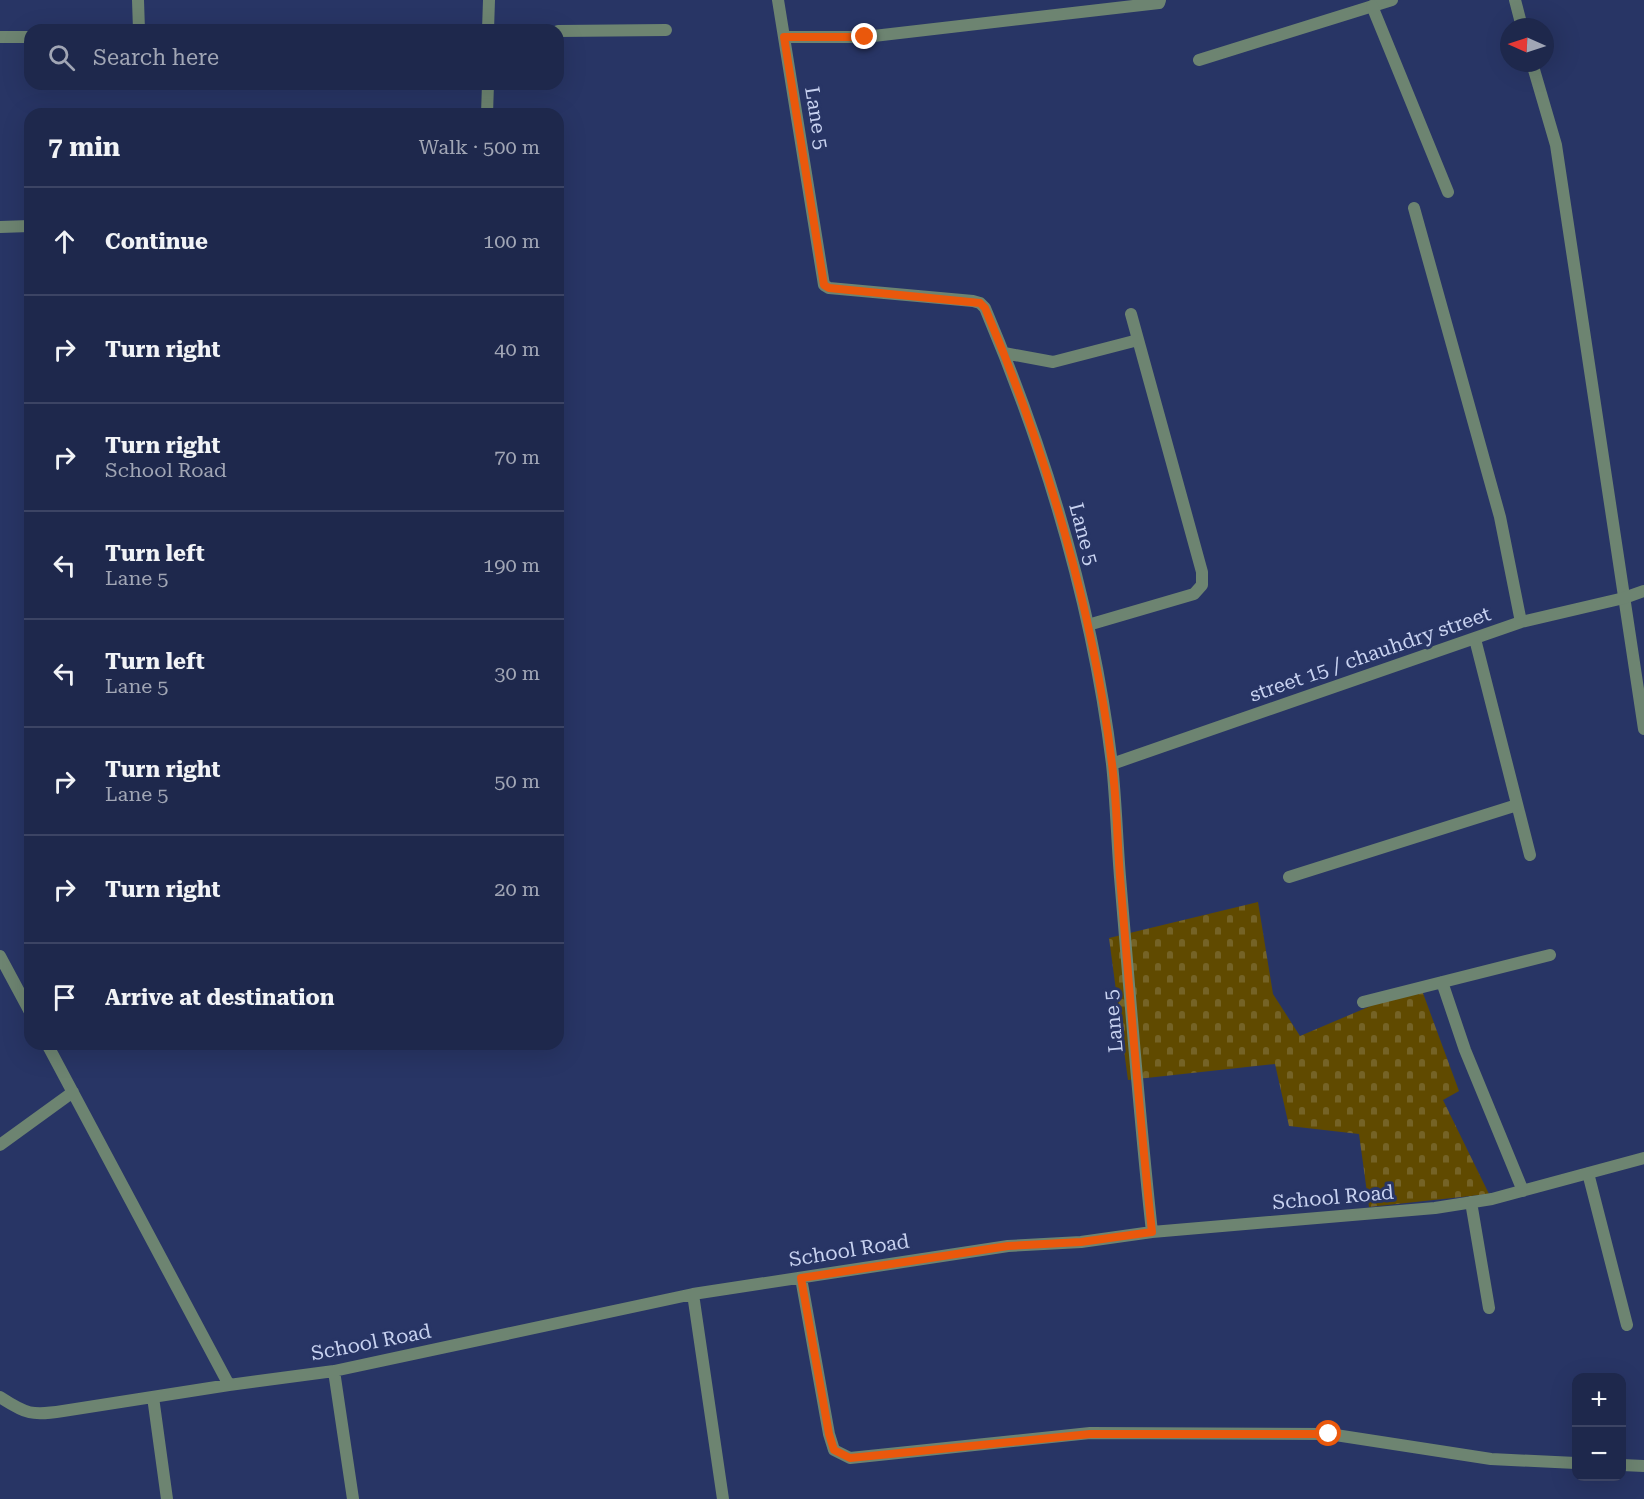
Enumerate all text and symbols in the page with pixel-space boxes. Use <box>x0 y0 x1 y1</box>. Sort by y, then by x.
north arrow <box>1500 18 1554 72</box>
route end <box>851 23 877 49</box>
search box <box>24 24 564 90</box>
icon: search <box>45 41 78 74</box>
text: Search here <box>93 45 219 70</box>
street label: Lane 5 <box>800 85 834 151</box>
text: 7 min <box>48 132 120 162</box>
text: Walk · 500 m <box>419 135 540 159</box>
icon: ahead <box>48 225 81 258</box>
text: Continue <box>105 229 208 254</box>
text: 100 m <box>483 229 540 253</box>
icon: right <box>48 333 81 366</box>
text: Turn right <box>105 337 220 362</box>
text: 40 m <box>494 337 540 361</box>
text: Turn right <box>105 433 220 458</box>
icon: right <box>48 441 81 474</box>
text: 70 m <box>494 445 540 469</box>
text: School Road <box>105 458 227 482</box>
street label: Lane 5 <box>1064 500 1104 568</box>
text: Turn left <box>105 541 205 566</box>
icon: left <box>48 549 81 582</box>
text: 190 m <box>483 553 540 577</box>
text: Lane 5 <box>105 566 169 590</box>
street label: street 15 / chauhdry street <box>1246 601 1494 707</box>
text: Turn left <box>105 649 205 674</box>
icon: left <box>48 657 81 690</box>
text: 30 m <box>494 661 540 685</box>
text: Lane 5 <box>105 674 169 698</box>
text: Turn right <box>105 757 220 782</box>
icon: right <box>48 765 81 798</box>
text: 50 m <box>494 769 540 793</box>
text: Lane 5 <box>105 782 169 806</box>
icon: right <box>48 873 81 906</box>
text: Turn right <box>105 877 220 902</box>
text: 20 m <box>494 877 540 901</box>
icon: arrive <box>48 981 81 1014</box>
text: Arrive at destination <box>105 985 334 1010</box>
street label: Lane 5 <box>1098 988 1128 1054</box>
street label: School Road <box>1271 1180 1395 1214</box>
street label: School Road <box>787 1229 911 1271</box>
street label: School Road <box>309 1319 433 1365</box>
map controls <box>1572 1373 1626 1481</box>
button: + <box>1572 1373 1626 1427</box>
route start <box>1315 1420 1341 1446</box>
button: − <box>1572 1427 1626 1481</box>

